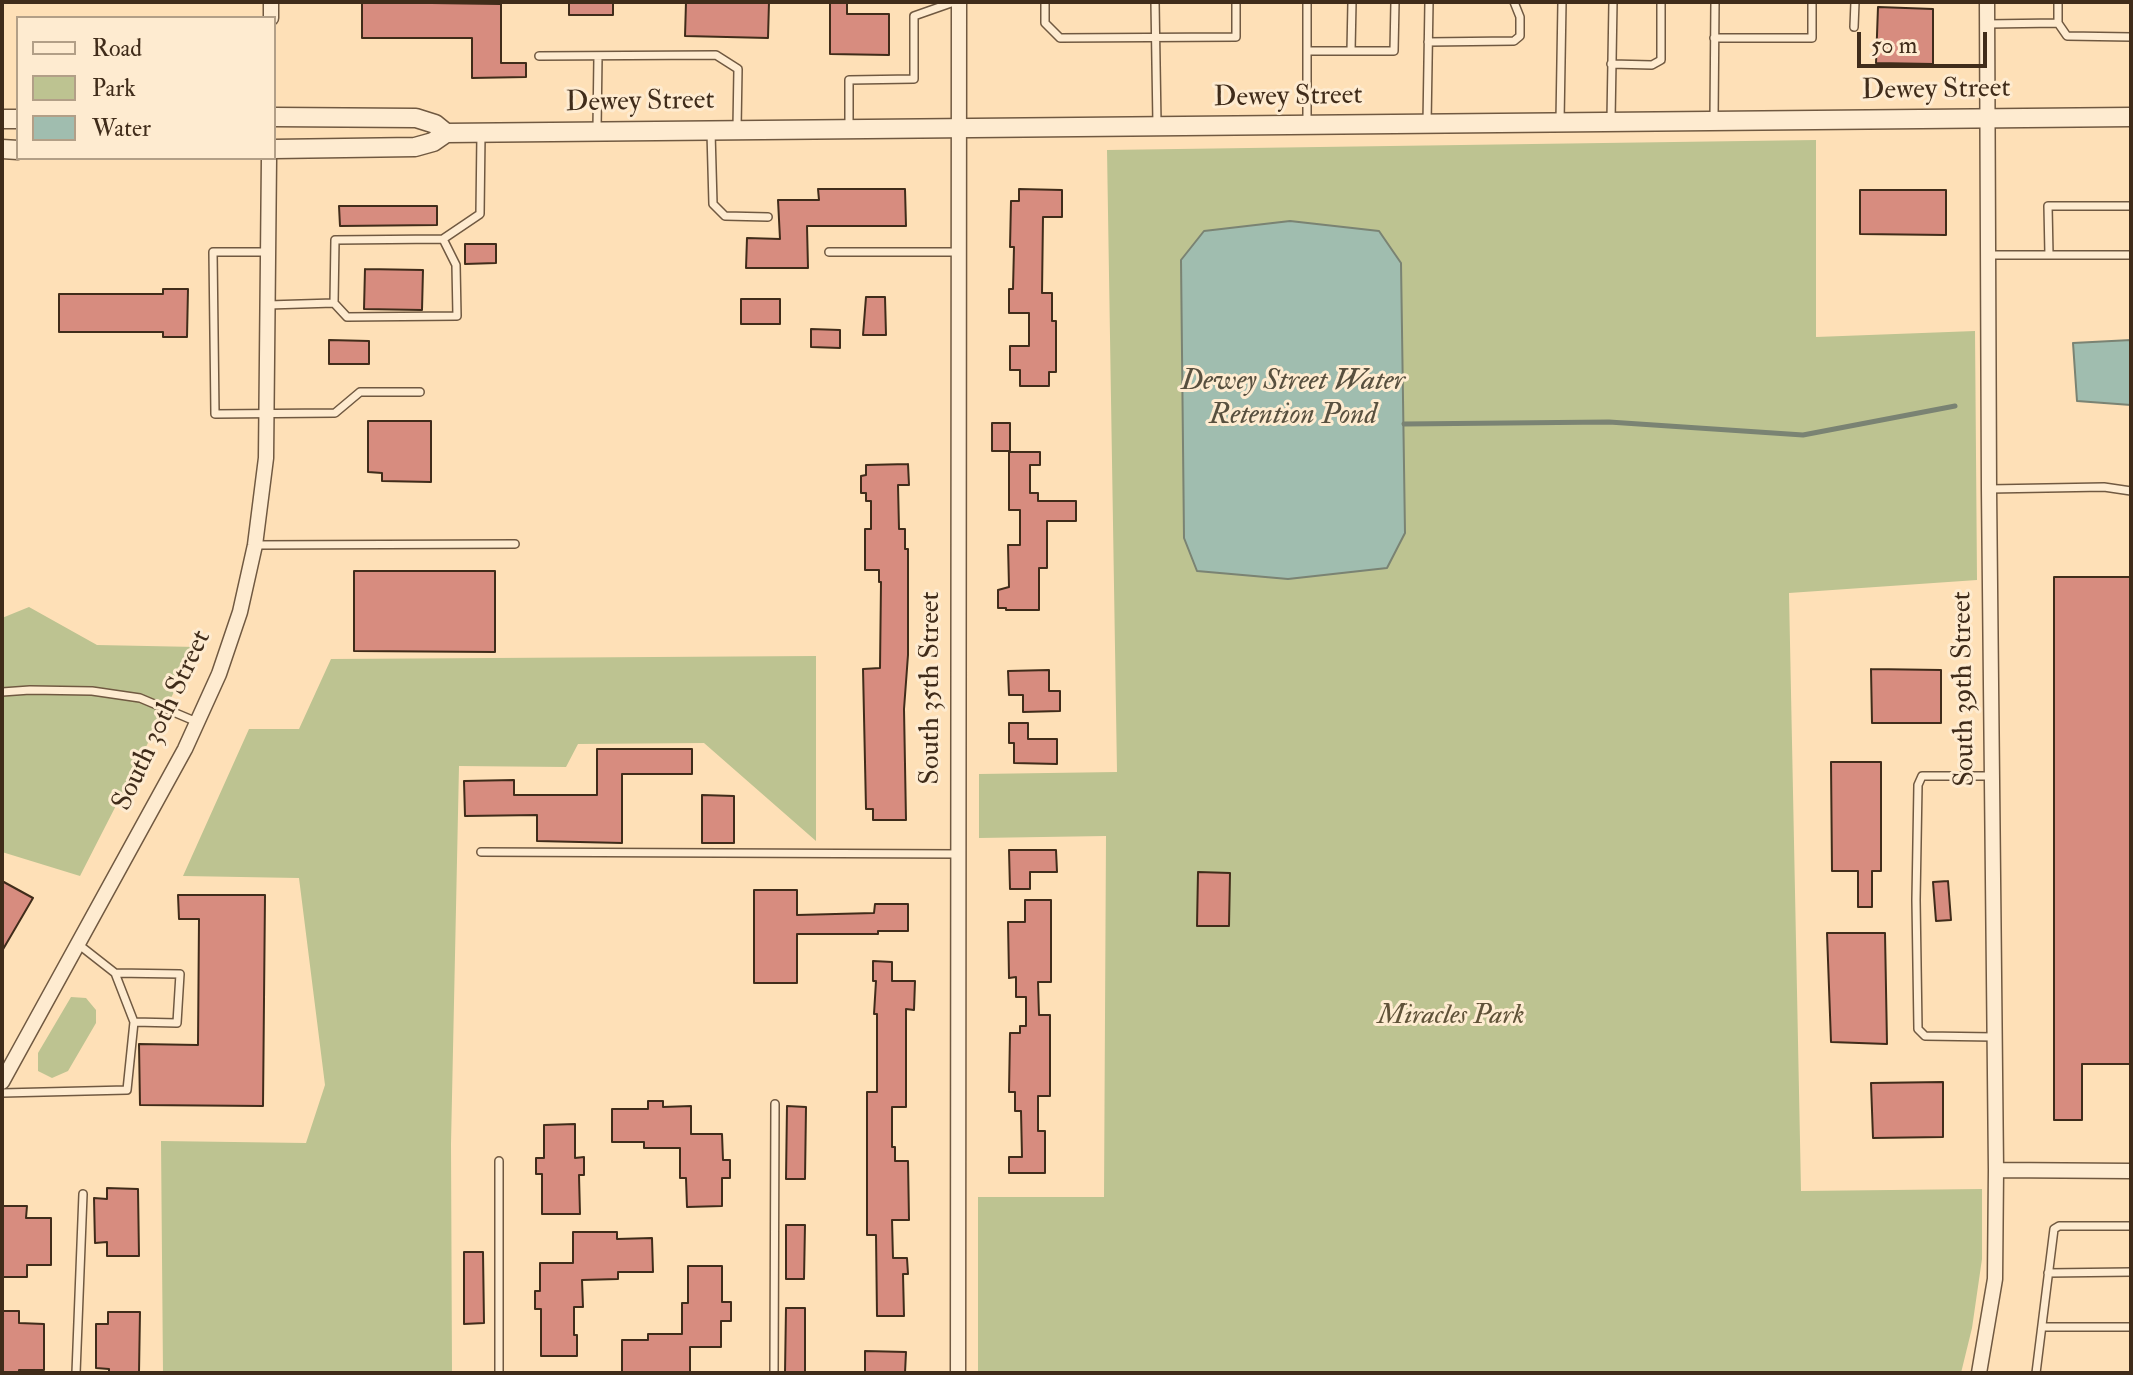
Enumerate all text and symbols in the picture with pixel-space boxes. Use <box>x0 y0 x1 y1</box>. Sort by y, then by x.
legend <box>16 16 276 160</box>
scale bar <box>1861 16 1991 66</box>
text: 50 m <box>1871 30 1917 61</box>
text: Road <box>92 33 142 64</box>
text: Park <box>92 73 136 104</box>
street label: Dewey Street <box>1861 73 2011 109</box>
street label: Dewey Street <box>1213 80 1363 116</box>
street label: Dewey Street <box>565 85 715 121</box>
text: Water <box>92 113 151 144</box>
water label: Dewey Street Water Retention Pond <box>1181 365 1405 436</box>
street label: South 35th Street <box>915 591 949 785</box>
street label: South 39th Street <box>1946 591 1984 787</box>
street label: South 30th Street <box>106 625 220 817</box>
park label: Miracles Park <box>1378 1000 1524 1034</box>

